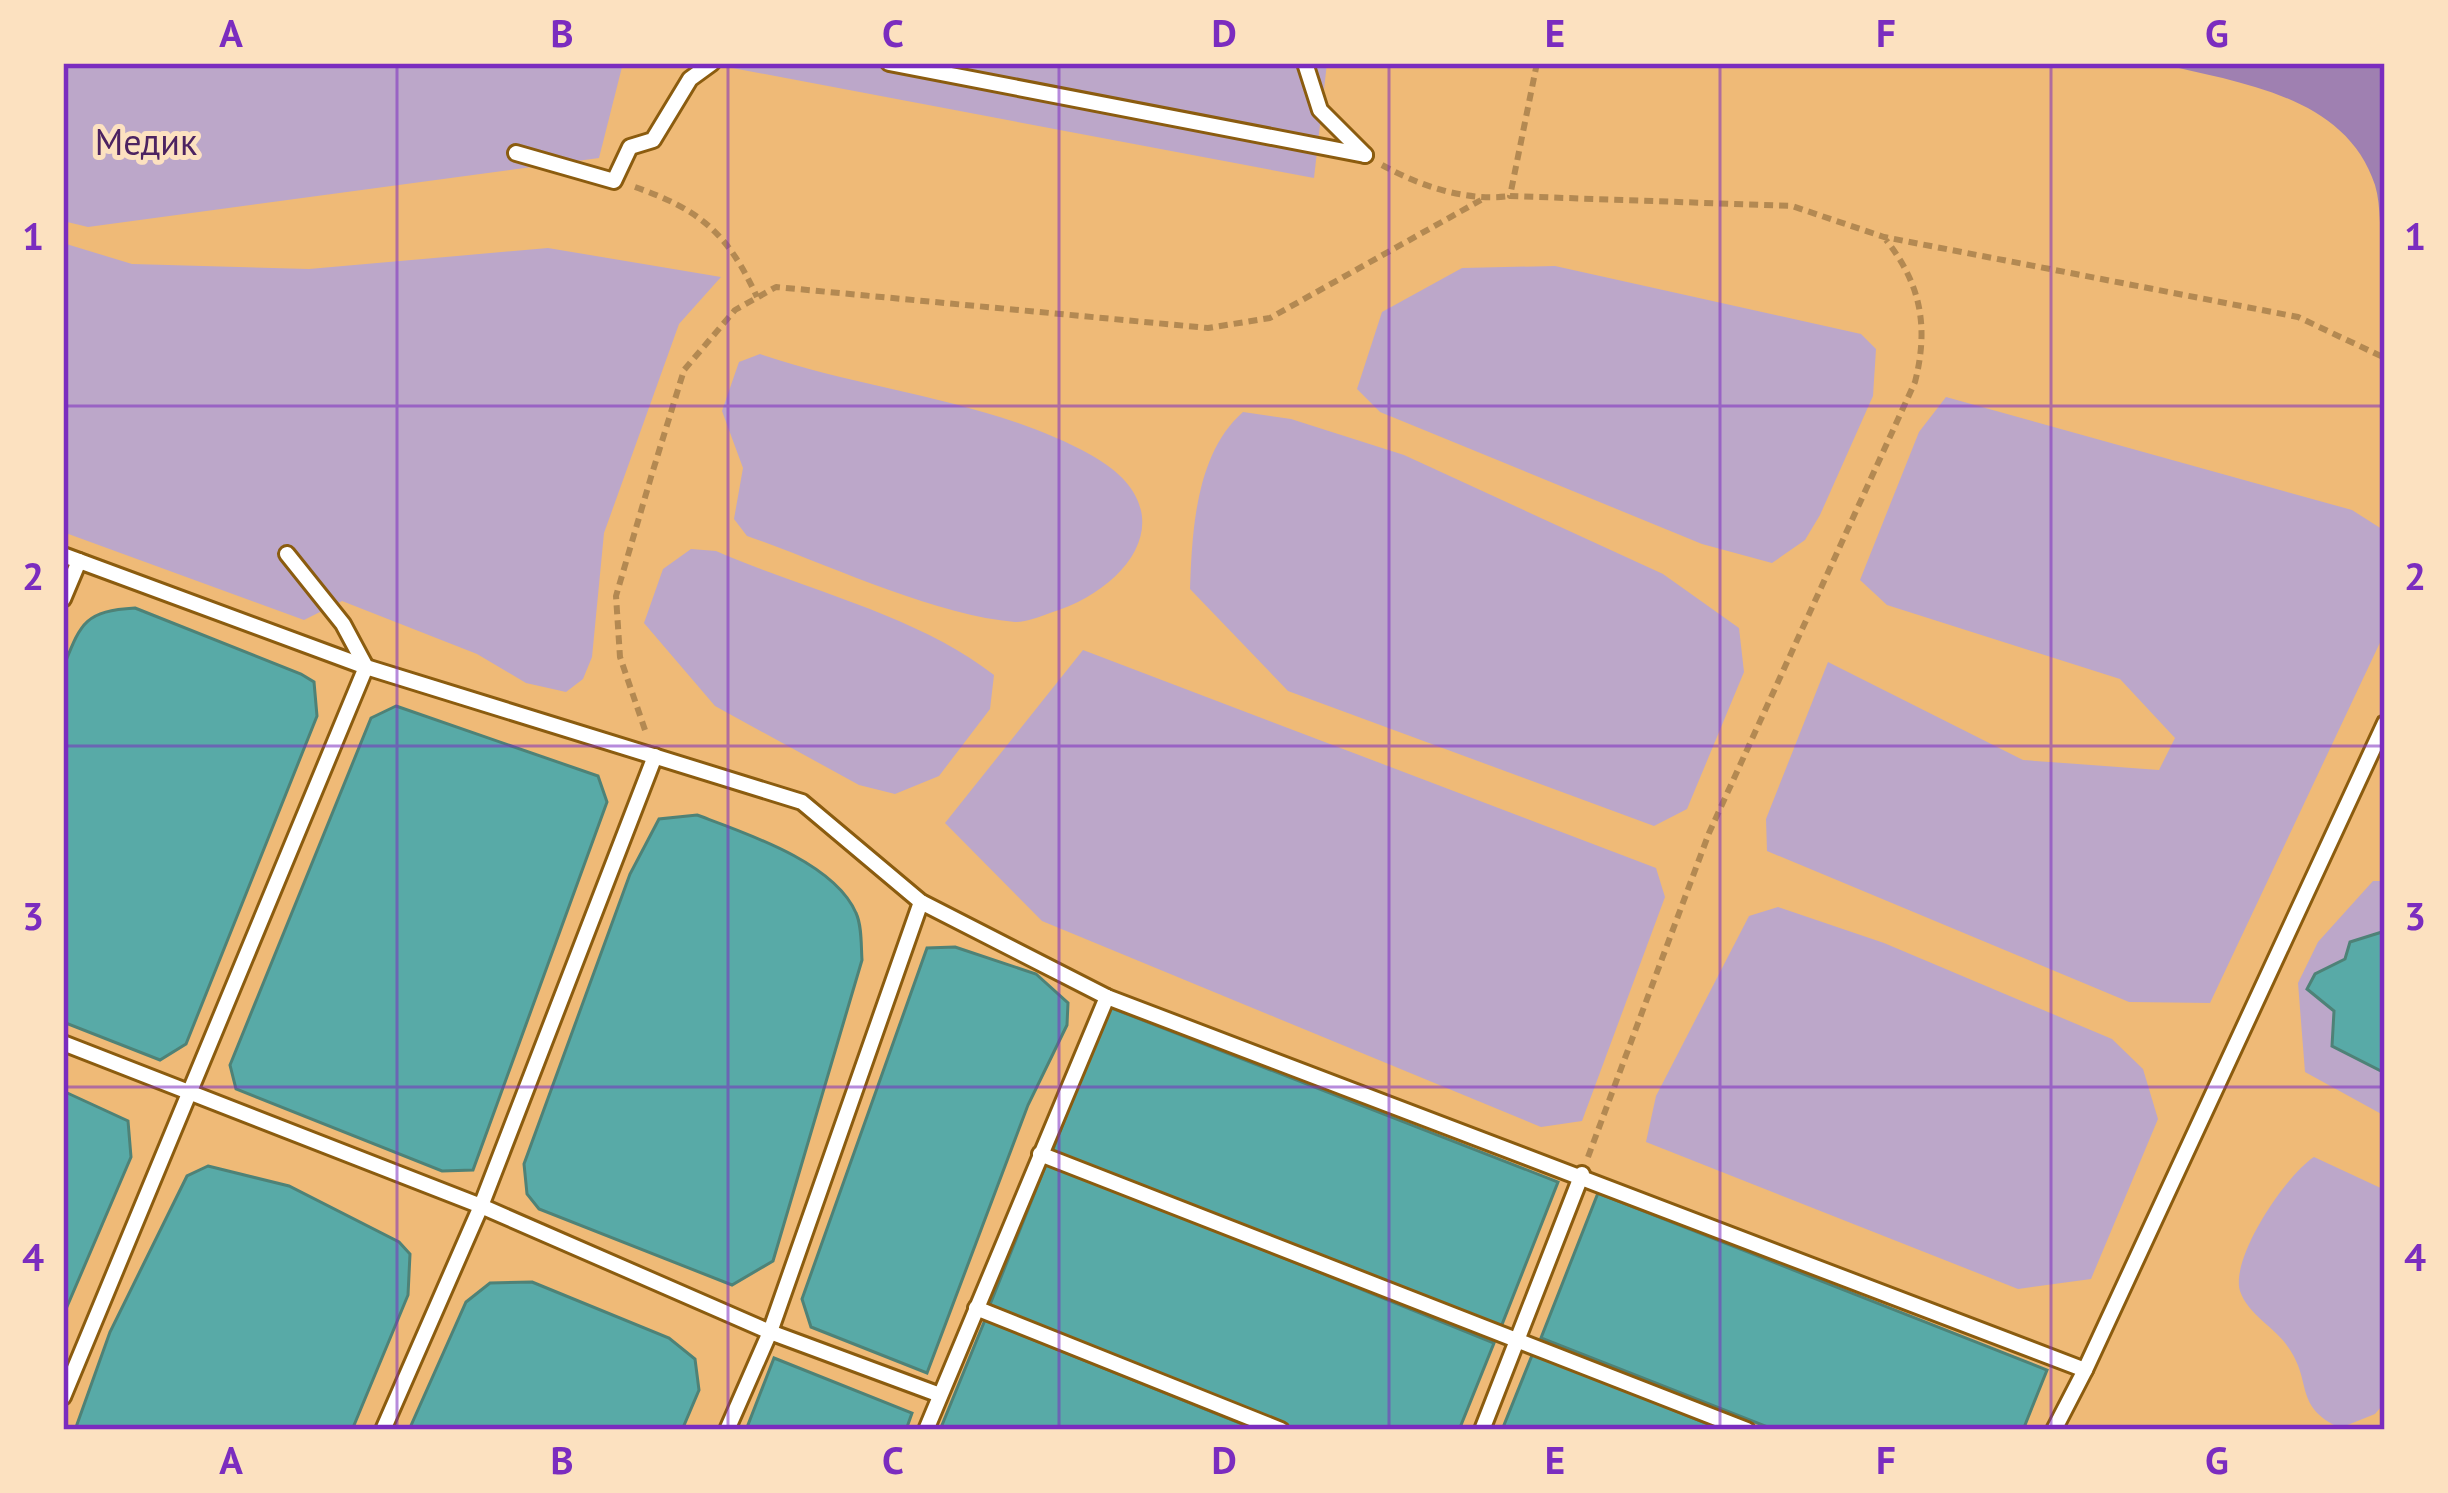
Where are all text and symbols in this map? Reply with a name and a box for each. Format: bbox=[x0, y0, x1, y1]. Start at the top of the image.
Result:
text: A bbox=[219, 7, 243, 58]
text: B bbox=[550, 7, 574, 58]
text: C bbox=[882, 7, 904, 58]
text: D bbox=[1211, 7, 1237, 58]
text: E bbox=[1545, 7, 1565, 58]
text: F bbox=[1876, 7, 1896, 58]
text: G bbox=[2205, 7, 2229, 58]
park label: Медик bbox=[95, 118, 197, 165]
text: 1 bbox=[22, 210, 44, 261]
text: 1 bbox=[2404, 210, 2426, 261]
text: 2 bbox=[22, 550, 44, 601]
text: 2 bbox=[2404, 550, 2426, 601]
text: 3 bbox=[22, 890, 44, 941]
text: 3 bbox=[2404, 890, 2426, 941]
text: 4 bbox=[22, 1231, 44, 1282]
text: 4 bbox=[2404, 1231, 2426, 1282]
text: A bbox=[219, 1434, 243, 1485]
text: B bbox=[550, 1434, 574, 1485]
text: C bbox=[882, 1434, 904, 1485]
text: D bbox=[1211, 1434, 1237, 1485]
text: E bbox=[1545, 1434, 1565, 1485]
text: F bbox=[1876, 1434, 1896, 1485]
text: G bbox=[2205, 1434, 2229, 1485]

